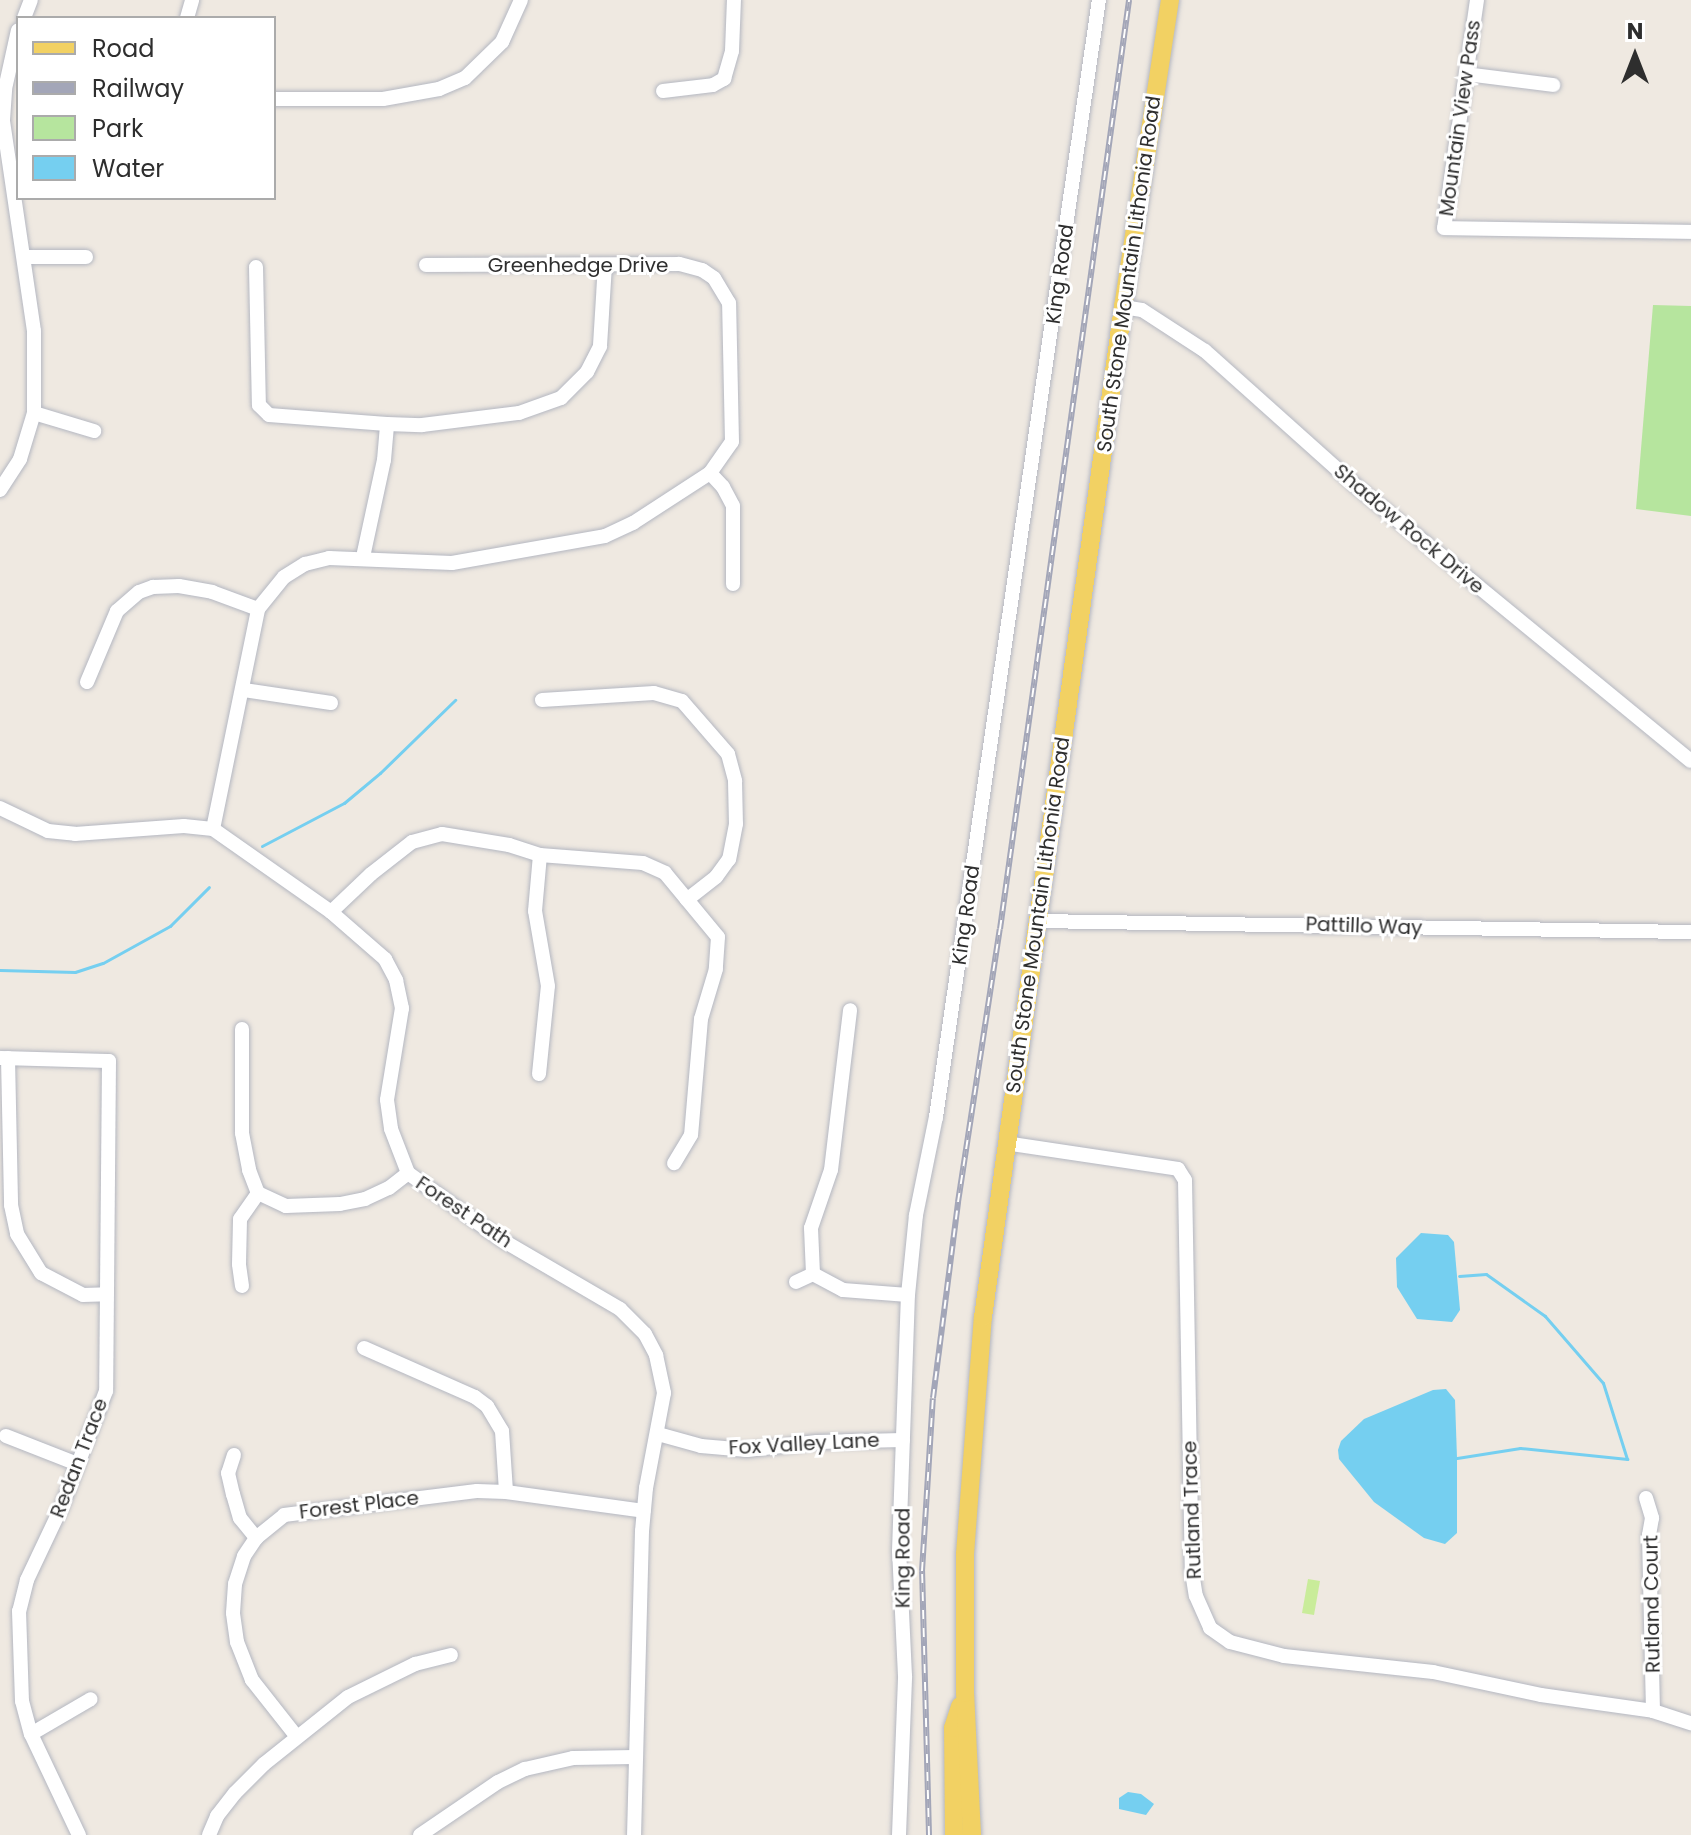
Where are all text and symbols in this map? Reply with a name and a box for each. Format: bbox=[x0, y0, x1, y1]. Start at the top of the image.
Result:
legend bbox=[16, 16, 276, 200]
north arrow bbox=[1595, 16, 1675, 96]
text: N bbox=[1627, 16, 1643, 47]
street label: Mountain View Pass bbox=[1434, 18, 1486, 218]
text: Road bbox=[92, 32, 154, 65]
text: Railway bbox=[92, 72, 184, 105]
street label: South Stone Mountain Lithonia Road bbox=[1092, 94, 1166, 454]
text: Park bbox=[92, 112, 143, 145]
text: Water bbox=[92, 152, 164, 185]
street label: King Road bbox=[1041, 223, 1079, 325]
street label: Greenhedge Drive bbox=[488, 253, 668, 277]
street label: Shadow Rock Drive bbox=[1329, 459, 1489, 599]
street label: South Stone Mountain Lithonia Road bbox=[1001, 735, 1075, 1095]
street label: King Road bbox=[947, 864, 985, 966]
street label: Pattillo Way bbox=[1305, 912, 1423, 940]
street label: Forest Path bbox=[411, 1171, 517, 1253]
street label: Redan Trace bbox=[45, 1395, 113, 1521]
street label: Fox Valley Lane bbox=[728, 1428, 880, 1460]
street label: Rutland Trace bbox=[1178, 1440, 1206, 1580]
street label: Forest Place bbox=[298, 1486, 420, 1524]
street label: King Road bbox=[891, 1508, 915, 1608]
street label: Rutland Court bbox=[1639, 1535, 1665, 1673]

